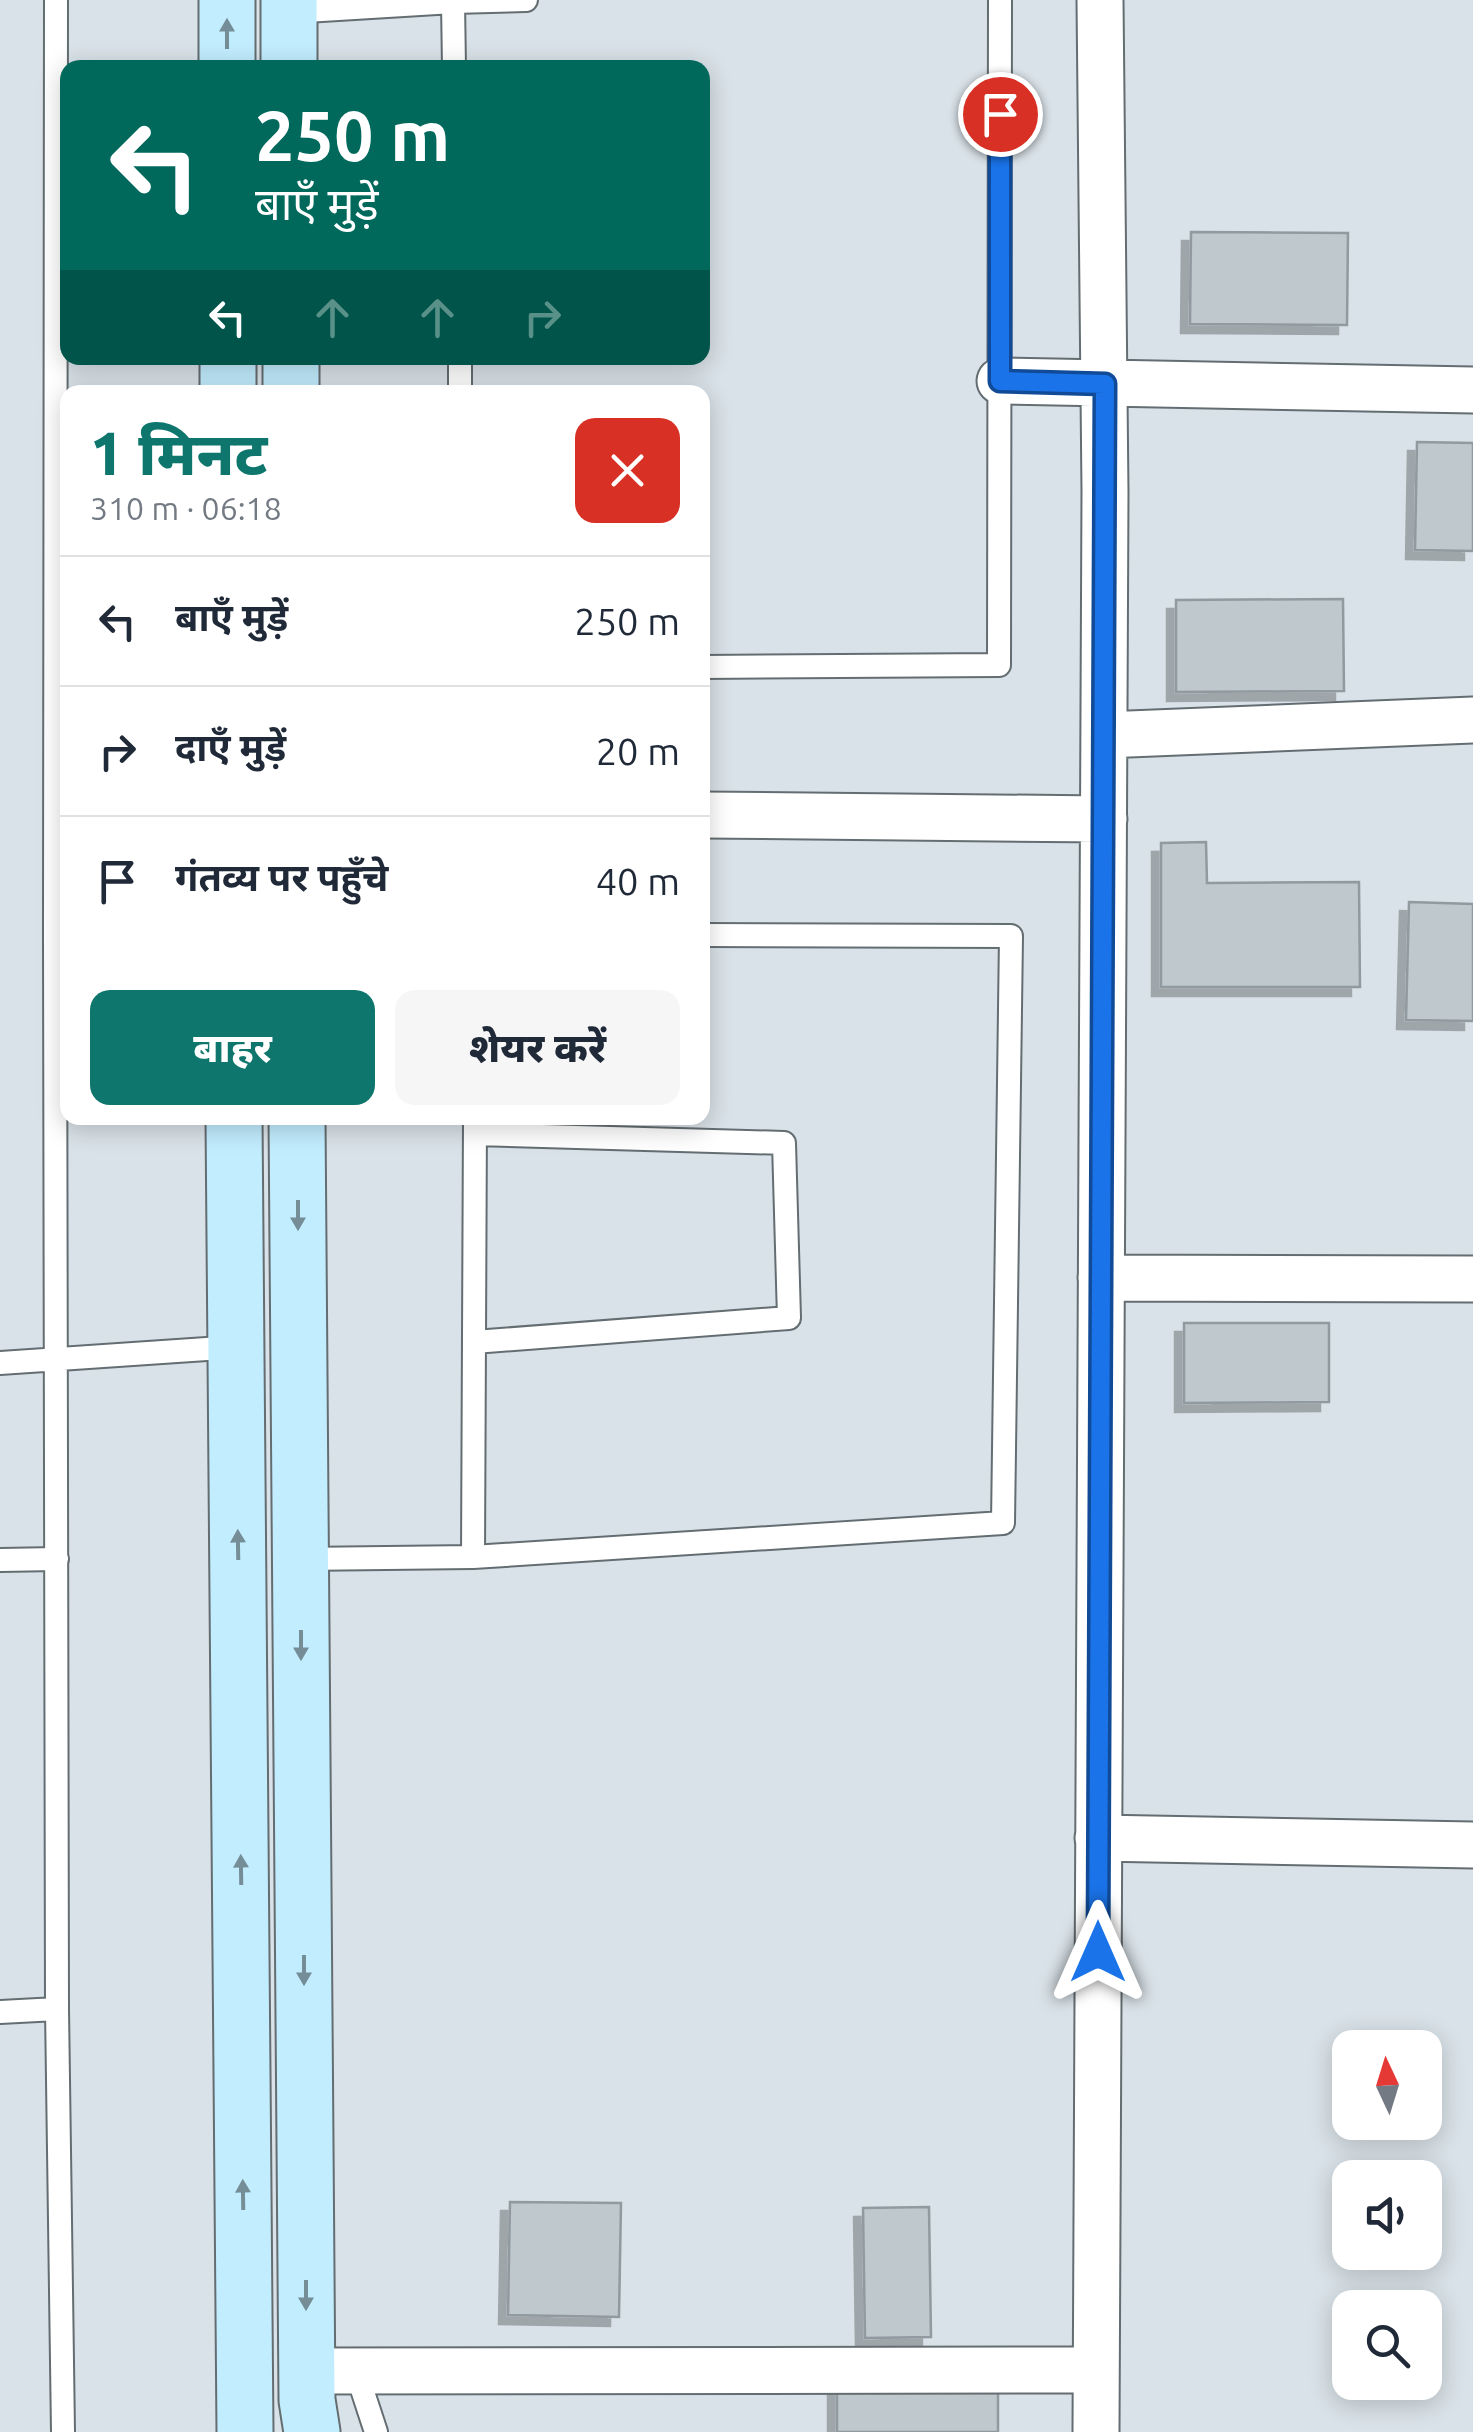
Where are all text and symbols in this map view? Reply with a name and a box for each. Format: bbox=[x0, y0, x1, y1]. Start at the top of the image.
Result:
one-way arrow bbox=[219, 17, 235, 49]
pin bbox=[958, 72, 1043, 157]
icon: arrive bbox=[973, 87, 1028, 142]
text: 250 m bbox=[255, 96, 450, 174]
icon: left bbox=[90, 100, 220, 230]
text: बाएँ मुड़ें bbox=[255, 178, 379, 229]
icon: left bbox=[200, 290, 255, 345]
icon: ahead bbox=[305, 290, 360, 345]
icon: ahead bbox=[410, 290, 465, 345]
icon: right bbox=[515, 290, 570, 345]
button: close bbox=[575, 418, 680, 523]
text: 1 मिनट bbox=[90, 419, 267, 486]
text: 310 m · 06:18 bbox=[90, 490, 282, 526]
icon: left bbox=[90, 594, 145, 649]
text: बाएँ मुड़ें bbox=[175, 596, 288, 638]
text: 250 m bbox=[574, 600, 680, 642]
icon: right bbox=[90, 724, 145, 779]
text: दाएँ मुड़ें bbox=[175, 726, 286, 768]
text: 20 m bbox=[596, 730, 680, 772]
icon: arrive bbox=[90, 854, 145, 909]
text: गंतव्य पर पहुँचे bbox=[175, 856, 388, 898]
text: 40 m bbox=[596, 860, 680, 902]
button: बाहर bbox=[90, 990, 375, 1105]
button: शेयर करें bbox=[395, 990, 680, 1105]
one-way arrow bbox=[290, 1199, 306, 1231]
one-way arrow bbox=[229, 1528, 245, 1560]
one-way arrow bbox=[293, 1629, 309, 1661]
one-way arrow bbox=[232, 1853, 248, 1885]
position arrow bbox=[1046, 1900, 1150, 2004]
one-way arrow bbox=[296, 1954, 312, 1986]
north arrow bbox=[1332, 2030, 1442, 2140]
map controls bbox=[1332, 2030, 1442, 2400]
button: sound bbox=[1332, 2160, 1442, 2270]
one-way arrow bbox=[235, 2178, 251, 2210]
one-way arrow bbox=[298, 2279, 314, 2311]
button: search bbox=[1332, 2290, 1442, 2400]

